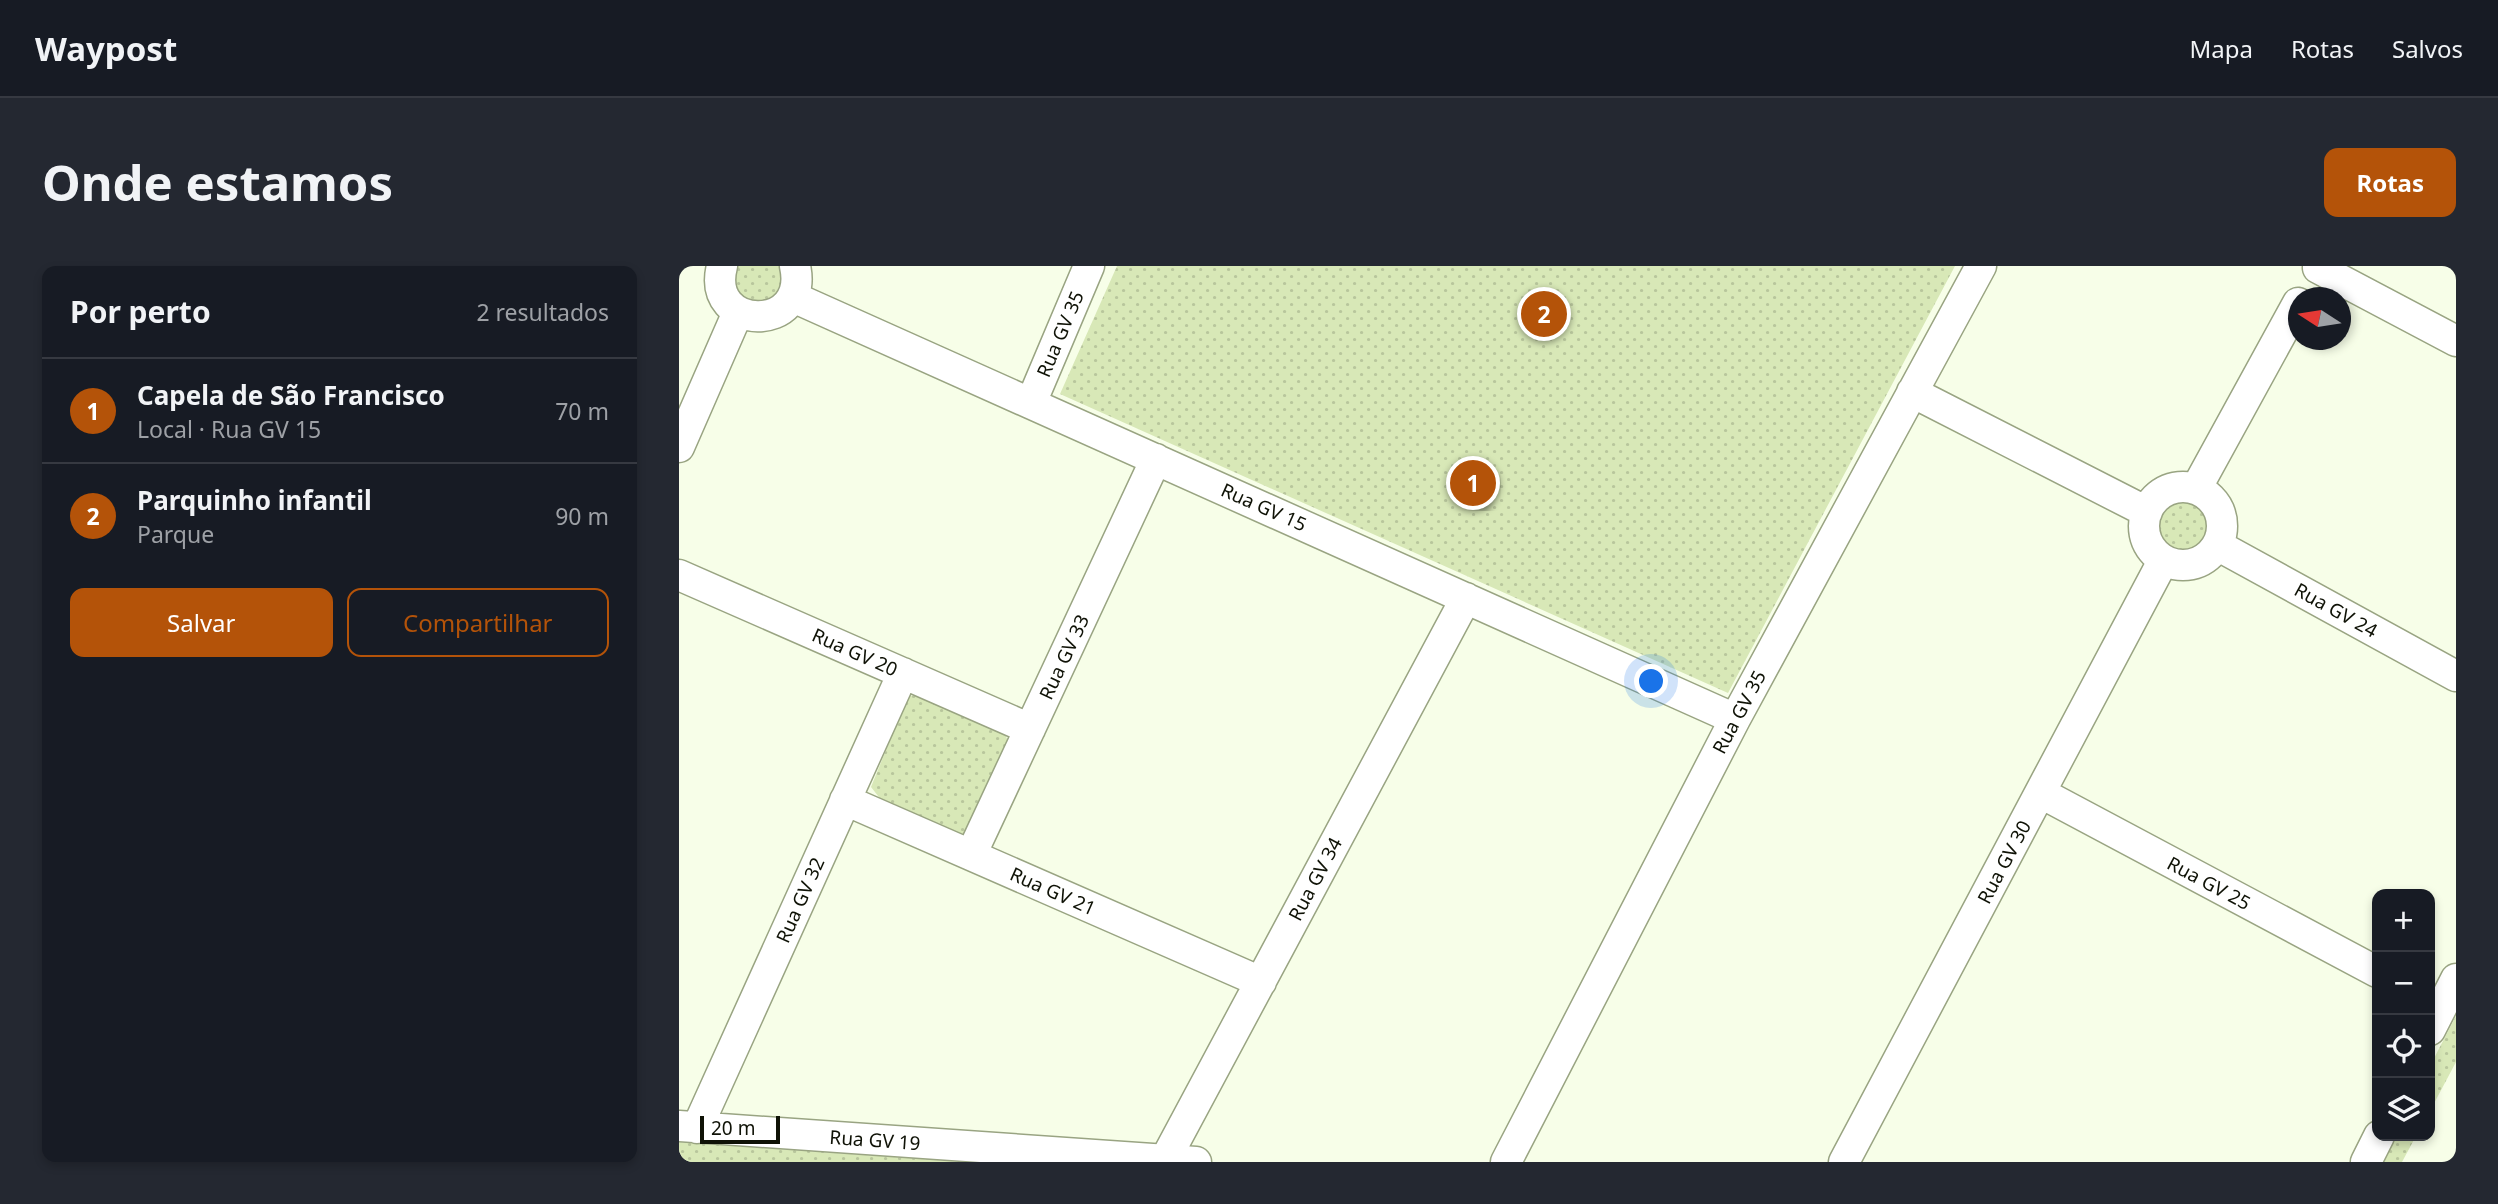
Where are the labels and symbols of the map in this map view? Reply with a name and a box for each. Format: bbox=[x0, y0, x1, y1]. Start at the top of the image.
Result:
street label: Rua GV 35 bbox=[1030, 287, 1090, 381]
north arrow bbox=[2288, 287, 2351, 350]
pin: 2 bbox=[1521, 288, 1567, 340]
pin: 1 bbox=[1450, 457, 1496, 509]
street label: Rua GV 15 bbox=[1217, 477, 1311, 537]
street label: Rua GV 24 bbox=[2290, 577, 2382, 644]
street label: Rua GV 33 bbox=[1033, 610, 1095, 704]
street label: Rua GV 20 bbox=[808, 622, 902, 682]
your location bbox=[1634, 664, 1668, 698]
street label: Rua GV 35 bbox=[1706, 666, 1772, 758]
street label: Rua GV 30 bbox=[1971, 816, 2037, 908]
street label: Rua GV 34 bbox=[1282, 833, 1348, 925]
street label: Rua GV 25 bbox=[2163, 850, 2255, 916]
street label: Rua GV 32 bbox=[770, 853, 830, 947]
street label: Rua GV 21 bbox=[1006, 861, 1100, 921]
scale bar bbox=[700, 1113, 781, 1145]
street label: Rua GV 19 bbox=[829, 1124, 921, 1156]

